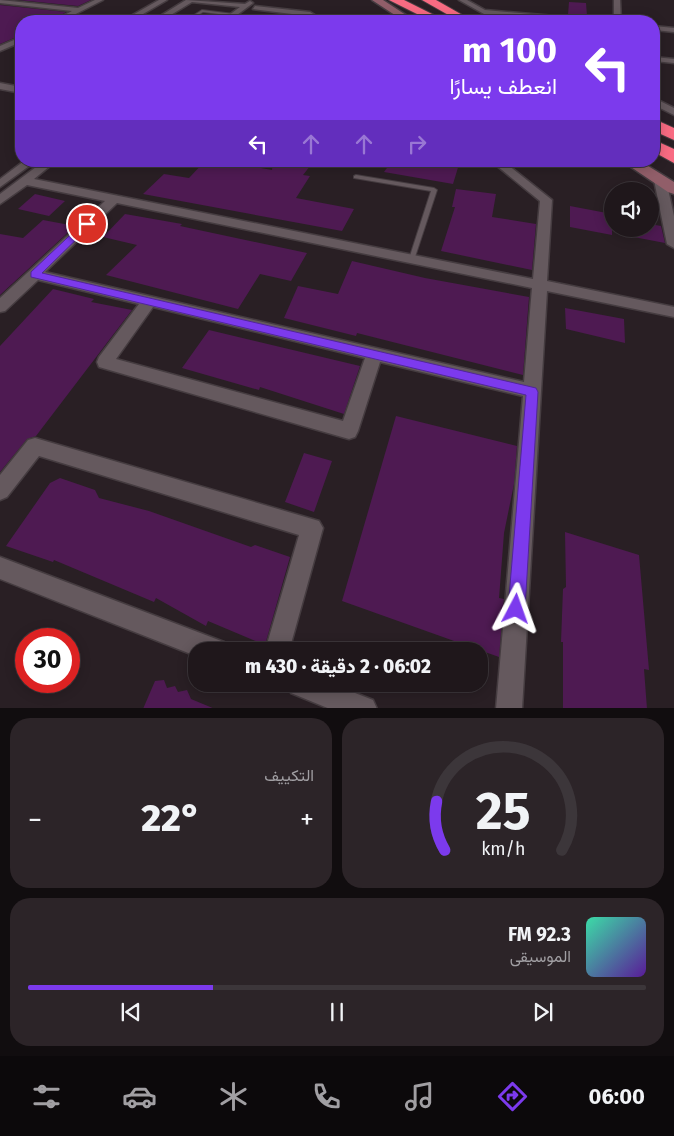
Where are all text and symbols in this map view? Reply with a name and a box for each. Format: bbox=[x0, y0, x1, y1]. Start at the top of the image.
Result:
text: 100 m bbox=[462, 29, 557, 71]
icon: left bbox=[575, 35, 640, 100]
text: انعطف يسارًا bbox=[450, 73, 557, 100]
icon: left bbox=[244, 130, 272, 158]
icon: ahead bbox=[297, 130, 325, 158]
icon: ahead bbox=[350, 130, 378, 158]
icon: right bbox=[403, 130, 431, 158]
map controls bbox=[604, 182, 659, 237]
button: sound bbox=[604, 182, 659, 237]
pin bbox=[66, 203, 108, 245]
icon: arrive bbox=[73, 210, 101, 238]
position arrow bbox=[489, 582, 541, 634]
speed limit sign: 30 bbox=[15, 628, 80, 693]
text: 06:02 · 2 دقيقة · 430 m bbox=[245, 655, 431, 678]
text: التكييف bbox=[264, 766, 314, 785]
text: 25 bbox=[476, 780, 530, 843]
text: 22° bbox=[141, 795, 201, 841]
text: − bbox=[28, 803, 42, 836]
text: + bbox=[300, 803, 314, 836]
text: km/h bbox=[481, 838, 525, 860]
text: 92.3 FM bbox=[508, 923, 571, 946]
text: الموسيقى bbox=[510, 947, 571, 966]
icon: previous bbox=[117, 998, 145, 1026]
icon: pause bbox=[323, 998, 351, 1026]
icon: next bbox=[529, 998, 557, 1026]
icon: filters bbox=[29, 1079, 64, 1114]
icon: car bbox=[122, 1079, 157, 1114]
icon: climate bbox=[216, 1079, 251, 1114]
icon: phone bbox=[309, 1079, 344, 1114]
icon: music bbox=[402, 1079, 437, 1114]
icon: directions bbox=[495, 1079, 530, 1114]
text: 06:00 bbox=[589, 1083, 645, 1110]

